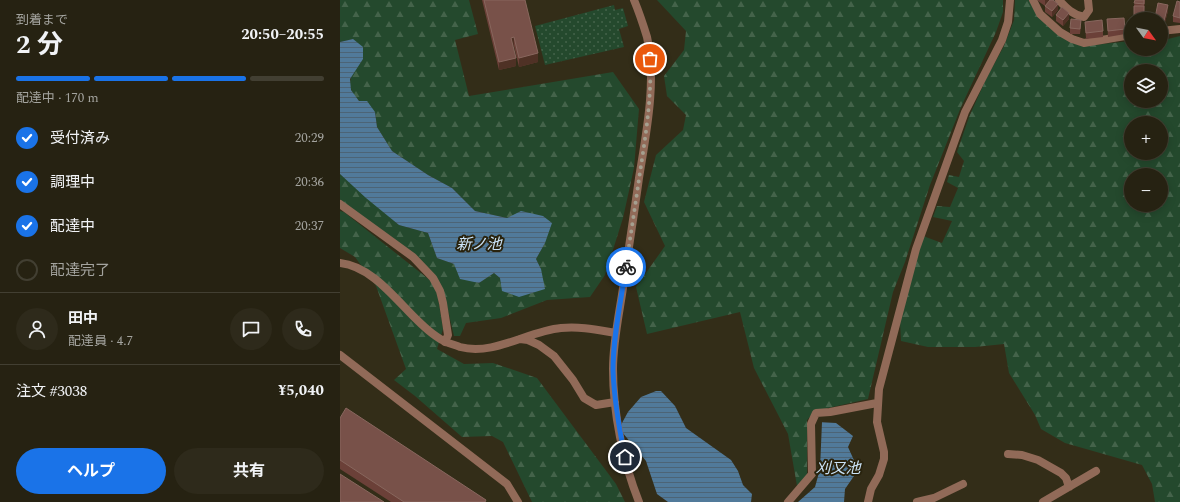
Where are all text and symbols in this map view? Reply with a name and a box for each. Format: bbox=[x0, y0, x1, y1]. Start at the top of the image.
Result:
text: 到着まで bbox=[16, 10, 68, 30]
north arrow bbox=[1124, 12, 1168, 56]
map controls bbox=[1124, 12, 1168, 212]
text: 20:50–20:55 bbox=[241, 23, 324, 46]
text: 2 分 bbox=[16, 25, 63, 65]
pin bbox=[633, 42, 667, 76]
icon: bag bbox=[639, 48, 661, 70]
button: layers bbox=[1124, 64, 1168, 108]
text: 配達中 · 170 m bbox=[16, 88, 99, 108]
button: + bbox=[1124, 116, 1168, 160]
icon: check bbox=[16, 127, 38, 149]
text: 受付済み bbox=[50, 127, 110, 150]
text: 20:29 bbox=[295, 128, 324, 148]
button: − bbox=[1124, 168, 1168, 212]
icon: check bbox=[16, 171, 38, 193]
text: 調理中 bbox=[50, 171, 95, 194]
text: 20:36 bbox=[295, 172, 324, 192]
icon: check bbox=[16, 215, 38, 237]
text: 配達中 bbox=[50, 215, 95, 238]
text: 20:37 bbox=[295, 216, 324, 236]
water label: 新ノ池 bbox=[456, 233, 503, 256]
courier bbox=[606, 247, 646, 287]
icon: bike bbox=[615, 256, 637, 278]
text: 配達完了 bbox=[50, 259, 110, 282]
text: 田中 bbox=[68, 307, 98, 330]
button: person bbox=[16, 308, 58, 350]
button: chat bbox=[230, 308, 272, 350]
button: phone bbox=[282, 308, 324, 350]
text: 配達員 · 4.7 bbox=[68, 331, 133, 351]
text: ¥5,040 bbox=[278, 379, 324, 402]
text: 注文 #3038 bbox=[16, 380, 87, 403]
pin bbox=[608, 440, 642, 474]
icon: home bbox=[614, 446, 636, 468]
button: ヘルプ bbox=[16, 448, 166, 494]
button: 共有 bbox=[174, 448, 324, 494]
water label: 刈又池 bbox=[815, 457, 862, 480]

